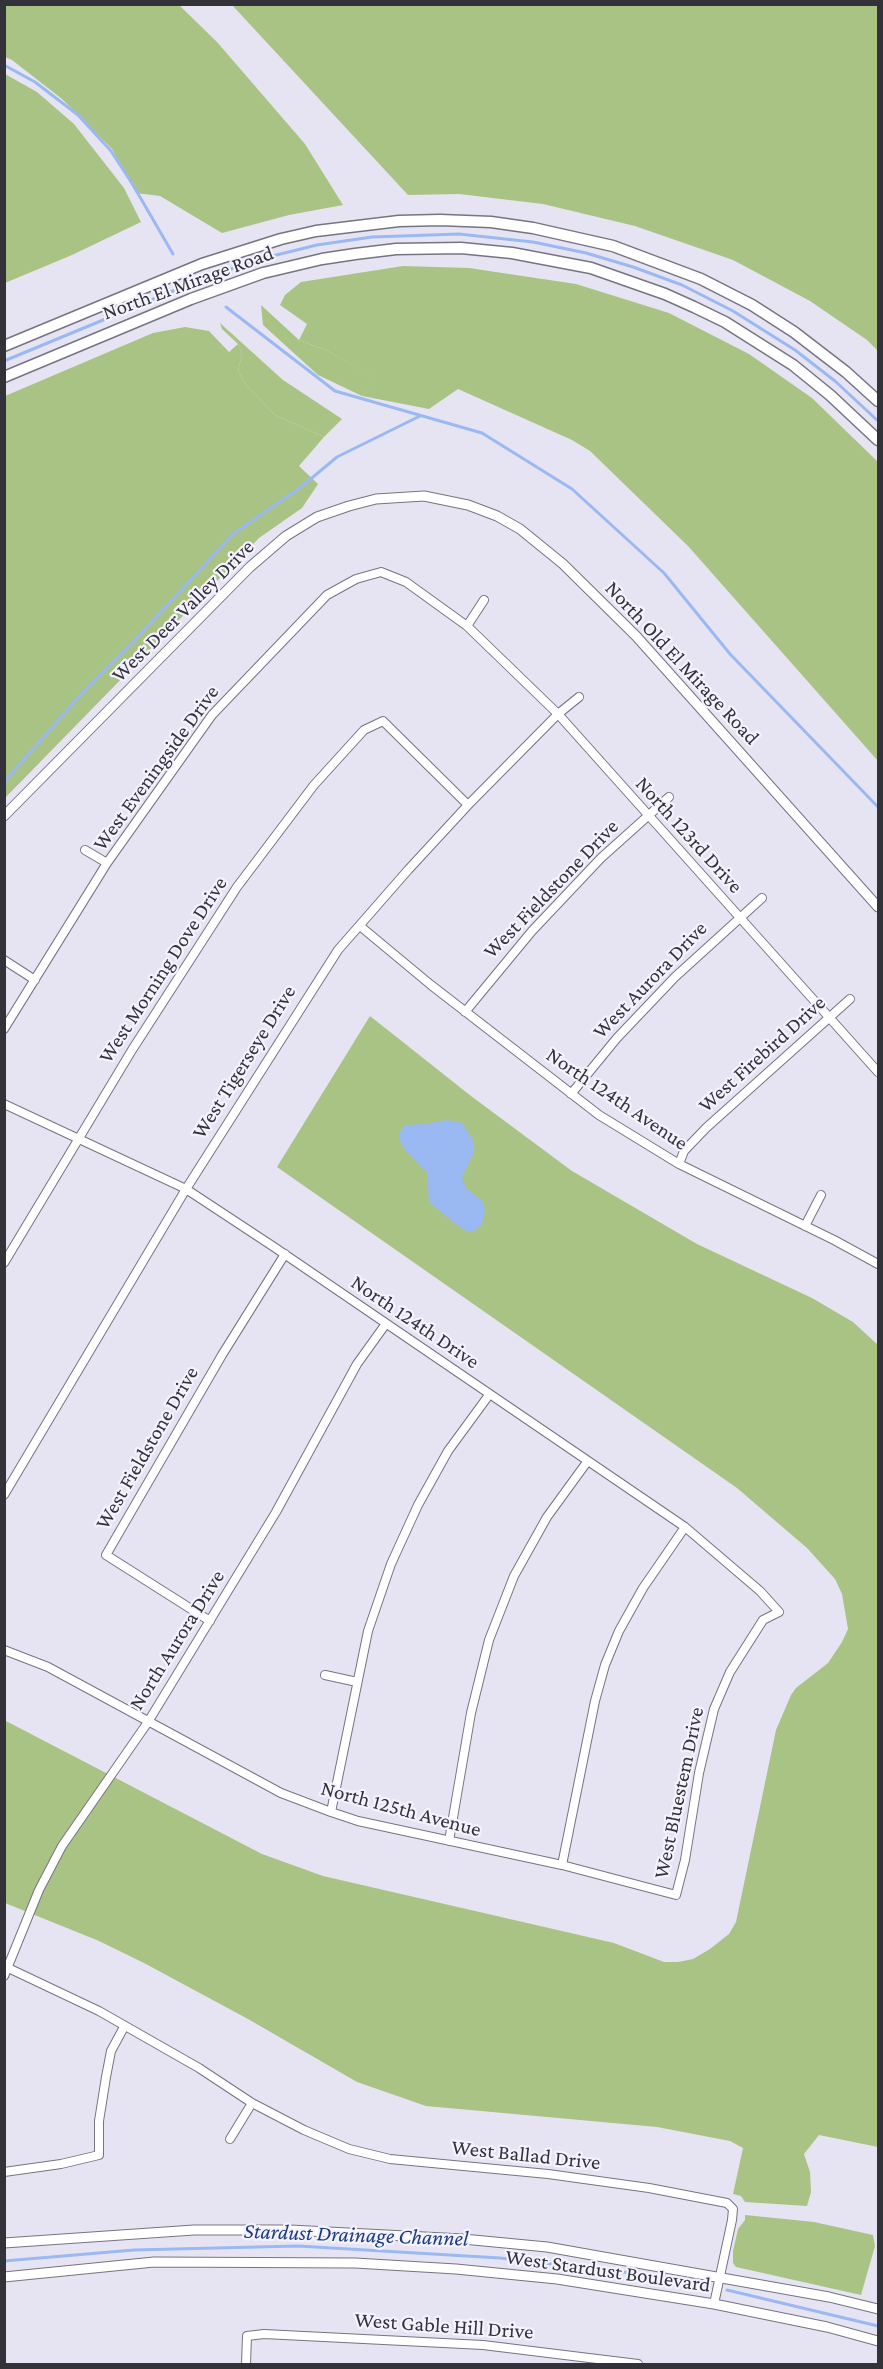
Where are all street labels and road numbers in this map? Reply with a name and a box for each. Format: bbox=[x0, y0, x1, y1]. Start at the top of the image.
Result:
street label: North El Mirage Road bbox=[99, 240, 277, 326]
street label: West Deer Valley Drive bbox=[107, 535, 259, 687]
street label: North Old El Mirage Road bbox=[600, 576, 764, 750]
street label: West Eveningside Drive bbox=[88, 680, 224, 856]
street label: North 123rd Drive bbox=[630, 771, 748, 899]
street label: West Fieldstone Drive bbox=[478, 814, 624, 964]
street label: West Morning Dove Drive bbox=[93, 872, 233, 1068]
street label: West Aurora Drive bbox=[588, 916, 712, 1044]
street label: West Tigerseye Drive bbox=[187, 981, 301, 1143]
street label: West Firebird Drive bbox=[693, 990, 831, 1118]
street label: North 124th Avenue bbox=[541, 1042, 693, 1156]
street label: North 124th Drive bbox=[346, 1270, 484, 1374]
street label: West Fieldstone Drive bbox=[90, 1362, 204, 1534]
street label: North Aurora Drive bbox=[124, 1565, 230, 1715]
street label: West Bluestem Drive bbox=[648, 1705, 710, 1881]
street label: North 125th Avenue bbox=[318, 1776, 484, 1842]
street label: West Ballad Drive bbox=[450, 2135, 602, 2175]
street label: West Stardust Boulevard bbox=[504, 2244, 712, 2298]
street label: West Gable Hill Drive bbox=[354, 2307, 534, 2345]

